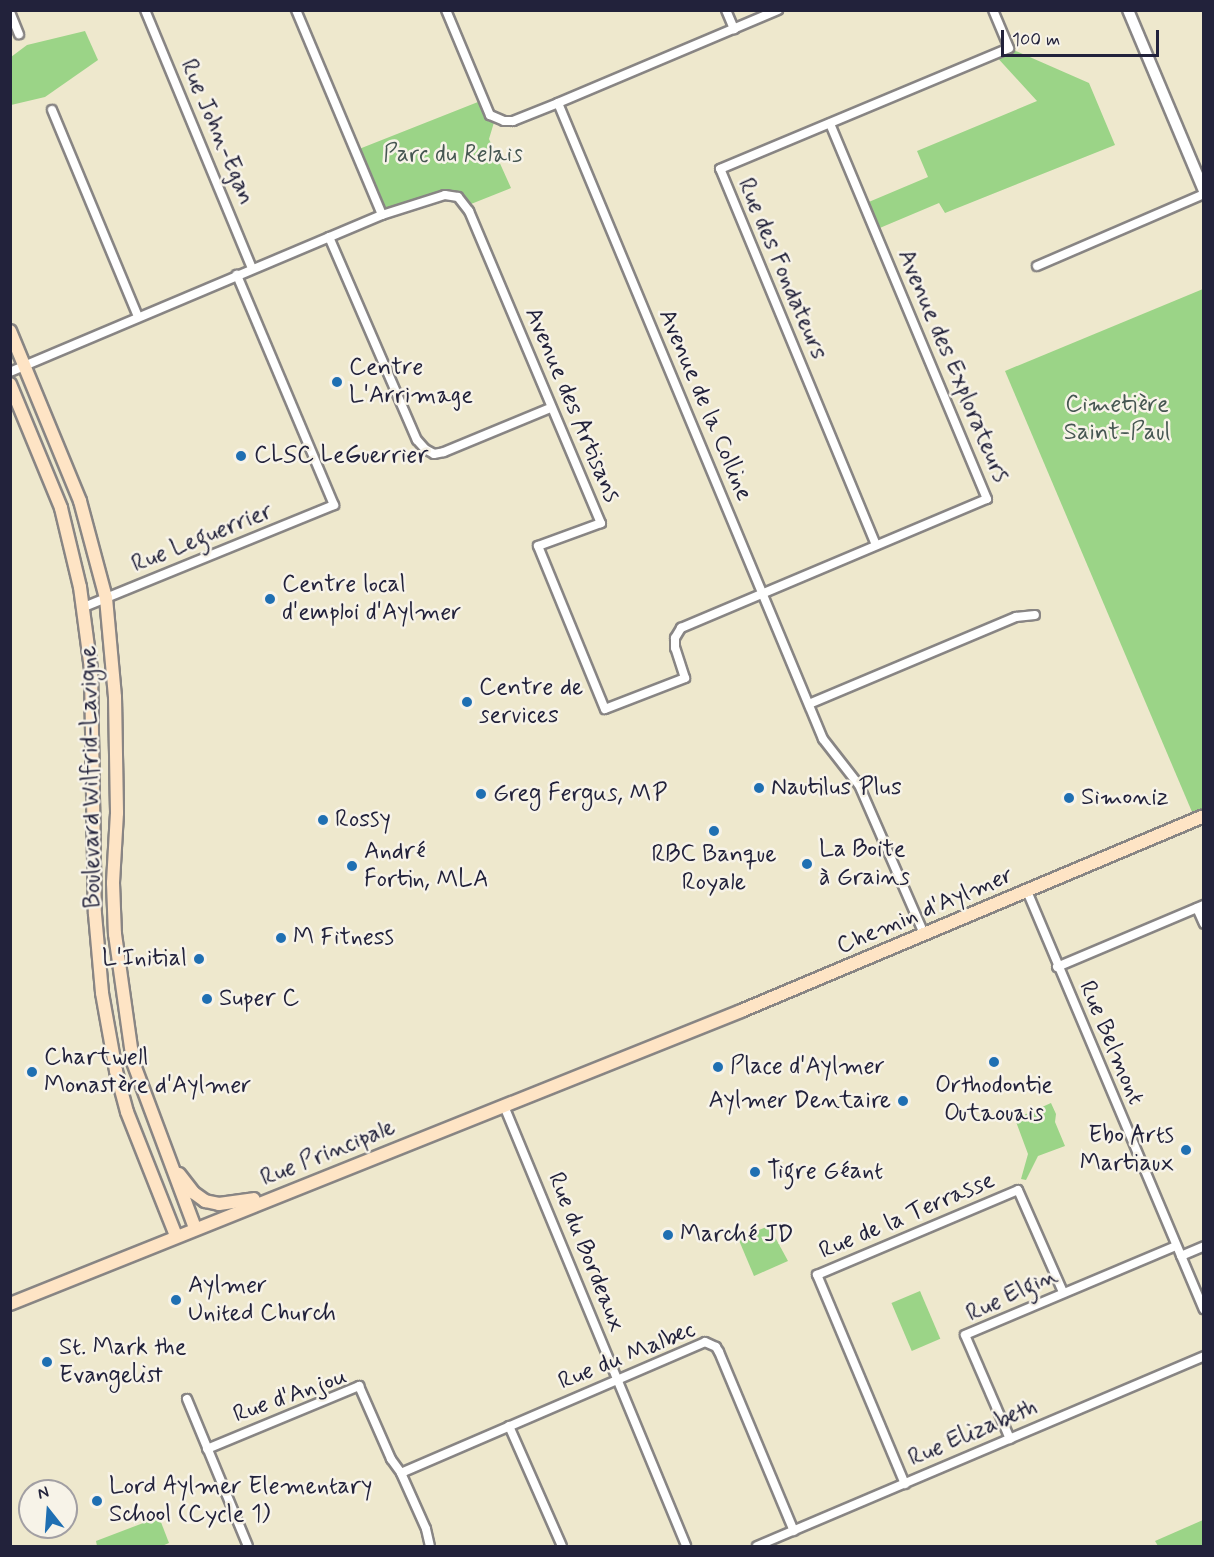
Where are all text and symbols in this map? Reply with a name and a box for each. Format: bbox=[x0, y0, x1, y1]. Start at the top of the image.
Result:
scale bar bbox=[1004, 18, 1162, 56]
text: 100 m bbox=[1012, 28, 1060, 52]
street label: Rue John-Egan bbox=[173, 54, 261, 210]
park label: Parc du Relais bbox=[384, 141, 522, 169]
street label: Rue des Fondateurs bbox=[730, 172, 834, 366]
street label: Avenue des Explorateurs bbox=[891, 246, 1015, 486]
street label: Avenue des Artisans bbox=[518, 303, 626, 507]
street label: Avenue de la Colline bbox=[651, 304, 759, 506]
place label: Centre L'Arrimage bbox=[349, 354, 473, 410]
marker: Centre L'Arrimage bbox=[330, 375, 344, 389]
park label: Cimetière Saint-Paul bbox=[1064, 391, 1170, 447]
place label: CLSC LeGuerrier bbox=[254, 442, 429, 470]
marker: CLSC LeGuerrier bbox=[232, 447, 250, 465]
street label: Rue Leguerrier bbox=[129, 497, 275, 579]
place label: Centre local d'emploi d'Aylmer bbox=[282, 571, 461, 627]
marker: Centre local d'emploi d'Aylmer bbox=[263, 592, 277, 606]
street label: Boulevard Wilfrid-Lavigne bbox=[74, 646, 108, 908]
place label: Centre de services bbox=[479, 674, 583, 730]
marker: Centre de services bbox=[460, 695, 474, 709]
place label: Nautilus Plus bbox=[771, 774, 899, 802]
place label: Greg Fergus, MP bbox=[493, 780, 661, 808]
marker: Nautilus Plus bbox=[752, 781, 766, 795]
place label: Simoniz bbox=[1081, 784, 1169, 812]
marker: Greg Fergus, MP bbox=[474, 787, 488, 801]
marker: Simoniz bbox=[1062, 791, 1076, 805]
place label: Rossy bbox=[335, 806, 391, 834]
marker: Rossy bbox=[316, 813, 330, 827]
marker: RBC Banque Royale bbox=[707, 824, 721, 838]
place label: La Boite à Grains bbox=[819, 836, 910, 892]
place label: André Fortin, MLA bbox=[364, 838, 485, 894]
place label: RBC Banque Royale bbox=[652, 841, 776, 897]
marker: La Boite à Grains bbox=[800, 857, 814, 871]
marker: André Fortin, MLA bbox=[345, 859, 359, 873]
street label: Chemin d'Aylmer bbox=[833, 861, 1017, 961]
place label: M Fitness bbox=[293, 924, 398, 952]
marker: M Fitness bbox=[274, 931, 288, 945]
place label: L'Initial bbox=[102, 945, 187, 973]
marker: L'Initial bbox=[192, 952, 206, 966]
street label: Rue Belmont bbox=[1072, 977, 1150, 1109]
place label: Super C bbox=[219, 985, 299, 1013]
marker: Super C bbox=[200, 992, 214, 1006]
place label: Chartwell Monastère d'Aylmer bbox=[44, 1044, 250, 1100]
place label: Place d'Aylmer bbox=[730, 1053, 885, 1081]
marker: Orthodontie Outaouais bbox=[987, 1055, 1001, 1069]
marker: Place d'Aylmer bbox=[711, 1060, 725, 1074]
marker: Chartwell Monastère d'Aylmer bbox=[25, 1065, 39, 1079]
place label: Orthodontie Outaouais bbox=[935, 1072, 1053, 1128]
place label: Aylmer Dentaire bbox=[715, 1087, 891, 1115]
marker: Aylmer Dentaire bbox=[896, 1094, 910, 1108]
street label: Rue Principale bbox=[255, 1112, 401, 1194]
place label: Ebo Arts Martiaux bbox=[1080, 1122, 1174, 1178]
marker: Ebo Arts Martiaux bbox=[1179, 1143, 1193, 1157]
place label: Tigre Géant bbox=[767, 1158, 883, 1186]
marker: Tigre Géant bbox=[748, 1165, 762, 1179]
street label: Rue de la Terrasse bbox=[817, 1167, 997, 1265]
street label: Rue du Bordeaux bbox=[541, 1169, 631, 1335]
place label: Marché JD bbox=[680, 1221, 794, 1249]
marker: Marché JD bbox=[661, 1228, 675, 1242]
street label: Rue Elgin bbox=[962, 1261, 1062, 1329]
place label: Aylmer United Church bbox=[188, 1272, 336, 1328]
marker: Aylmer United Church bbox=[169, 1293, 183, 1307]
street label: Rue du Malbec bbox=[555, 1316, 699, 1396]
place label: St. Mark the Evangelist bbox=[59, 1334, 186, 1390]
marker: St. Mark the Evangelist bbox=[40, 1355, 54, 1369]
street label: Rue d'Anjou bbox=[229, 1362, 351, 1430]
street label: Rue Elizabeth bbox=[904, 1393, 1042, 1473]
place label: Lord Aylmer Elementary School (Cycle 1) bbox=[109, 1473, 379, 1529]
north arrow bbox=[18, 1479, 78, 1539]
text: N bbox=[35, 1482, 51, 1505]
marker: Lord Aylmer Elementary School (Cycle 1) bbox=[90, 1494, 104, 1508]

